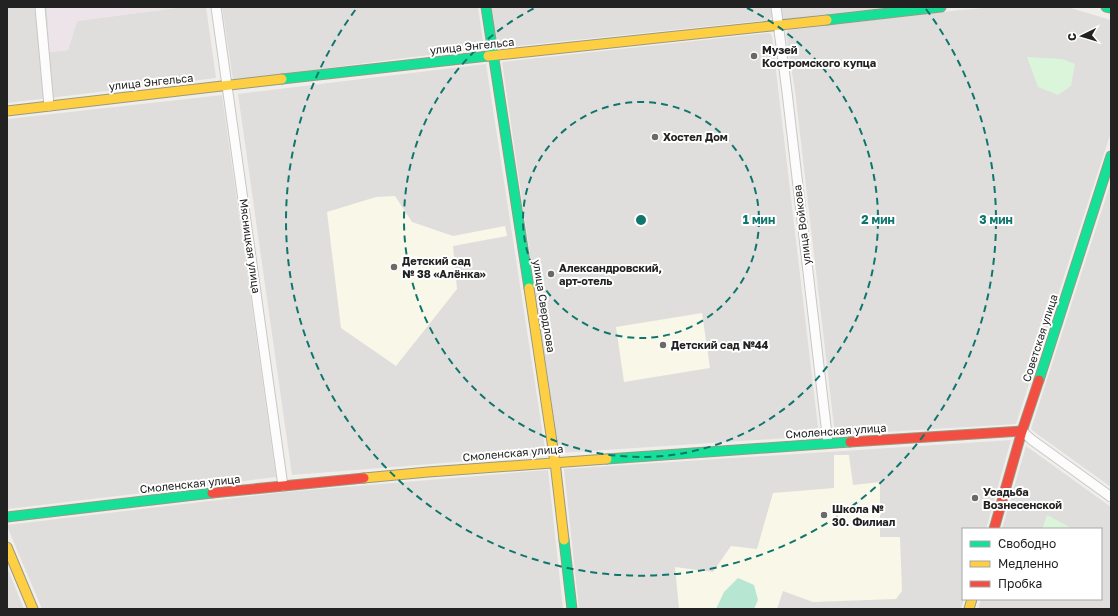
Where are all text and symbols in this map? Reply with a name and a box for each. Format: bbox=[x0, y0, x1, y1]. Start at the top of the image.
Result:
north arrow bbox=[1062, 16, 1102, 56]
text: С bbox=[1065, 32, 1078, 41]
street label: улица Энгельса bbox=[429, 35, 515, 56]
place label: Музей Костромского купца bbox=[762, 43, 876, 69]
marker: Музей Костромского купца bbox=[749, 51, 759, 61]
street label: улица Энгельса bbox=[108, 71, 194, 92]
place label: Хостел Дом bbox=[663, 130, 728, 143]
marker: Хостел Дом bbox=[650, 132, 660, 142]
street label: улица Войкова bbox=[790, 184, 813, 266]
street label: Мясницкая улица bbox=[237, 198, 264, 294]
text: 1 мин bbox=[743, 212, 775, 227]
text: 2 мин bbox=[861, 212, 895, 227]
text: 3 мин bbox=[979, 212, 1013, 227]
centre of rings bbox=[634, 213, 648, 227]
place label: Детский сад № 38 «Алёнка» bbox=[402, 254, 486, 280]
street label: улица Свердлова bbox=[531, 258, 558, 353]
place label: Александровский, арт-отель bbox=[559, 261, 662, 287]
marker: Детский сад № 38 «Алёнка» bbox=[389, 262, 399, 272]
marker: Александровский, арт-отель bbox=[546, 269, 556, 279]
street label: Советская улица bbox=[1019, 292, 1060, 383]
place label: Детский сад №44 bbox=[671, 338, 769, 351]
marker: Детский сад №44 bbox=[658, 340, 668, 350]
street label: Смоленская улица bbox=[785, 420, 887, 441]
street label: Смоленская улица bbox=[462, 442, 564, 463]
street label: Смоленская улица bbox=[139, 472, 241, 495]
place label: Усадьба Вознесенской bbox=[983, 485, 1062, 511]
marker: Усадьба Вознесенской bbox=[970, 493, 980, 503]
place label: Школа № 30. Филиал bbox=[832, 502, 895, 528]
marker: Школа № 30. Филиал bbox=[819, 510, 829, 520]
legend bbox=[962, 528, 1102, 600]
text: Свободно bbox=[998, 536, 1056, 551]
text: Медленно bbox=[998, 556, 1058, 571]
text: Пробка bbox=[998, 576, 1042, 591]

